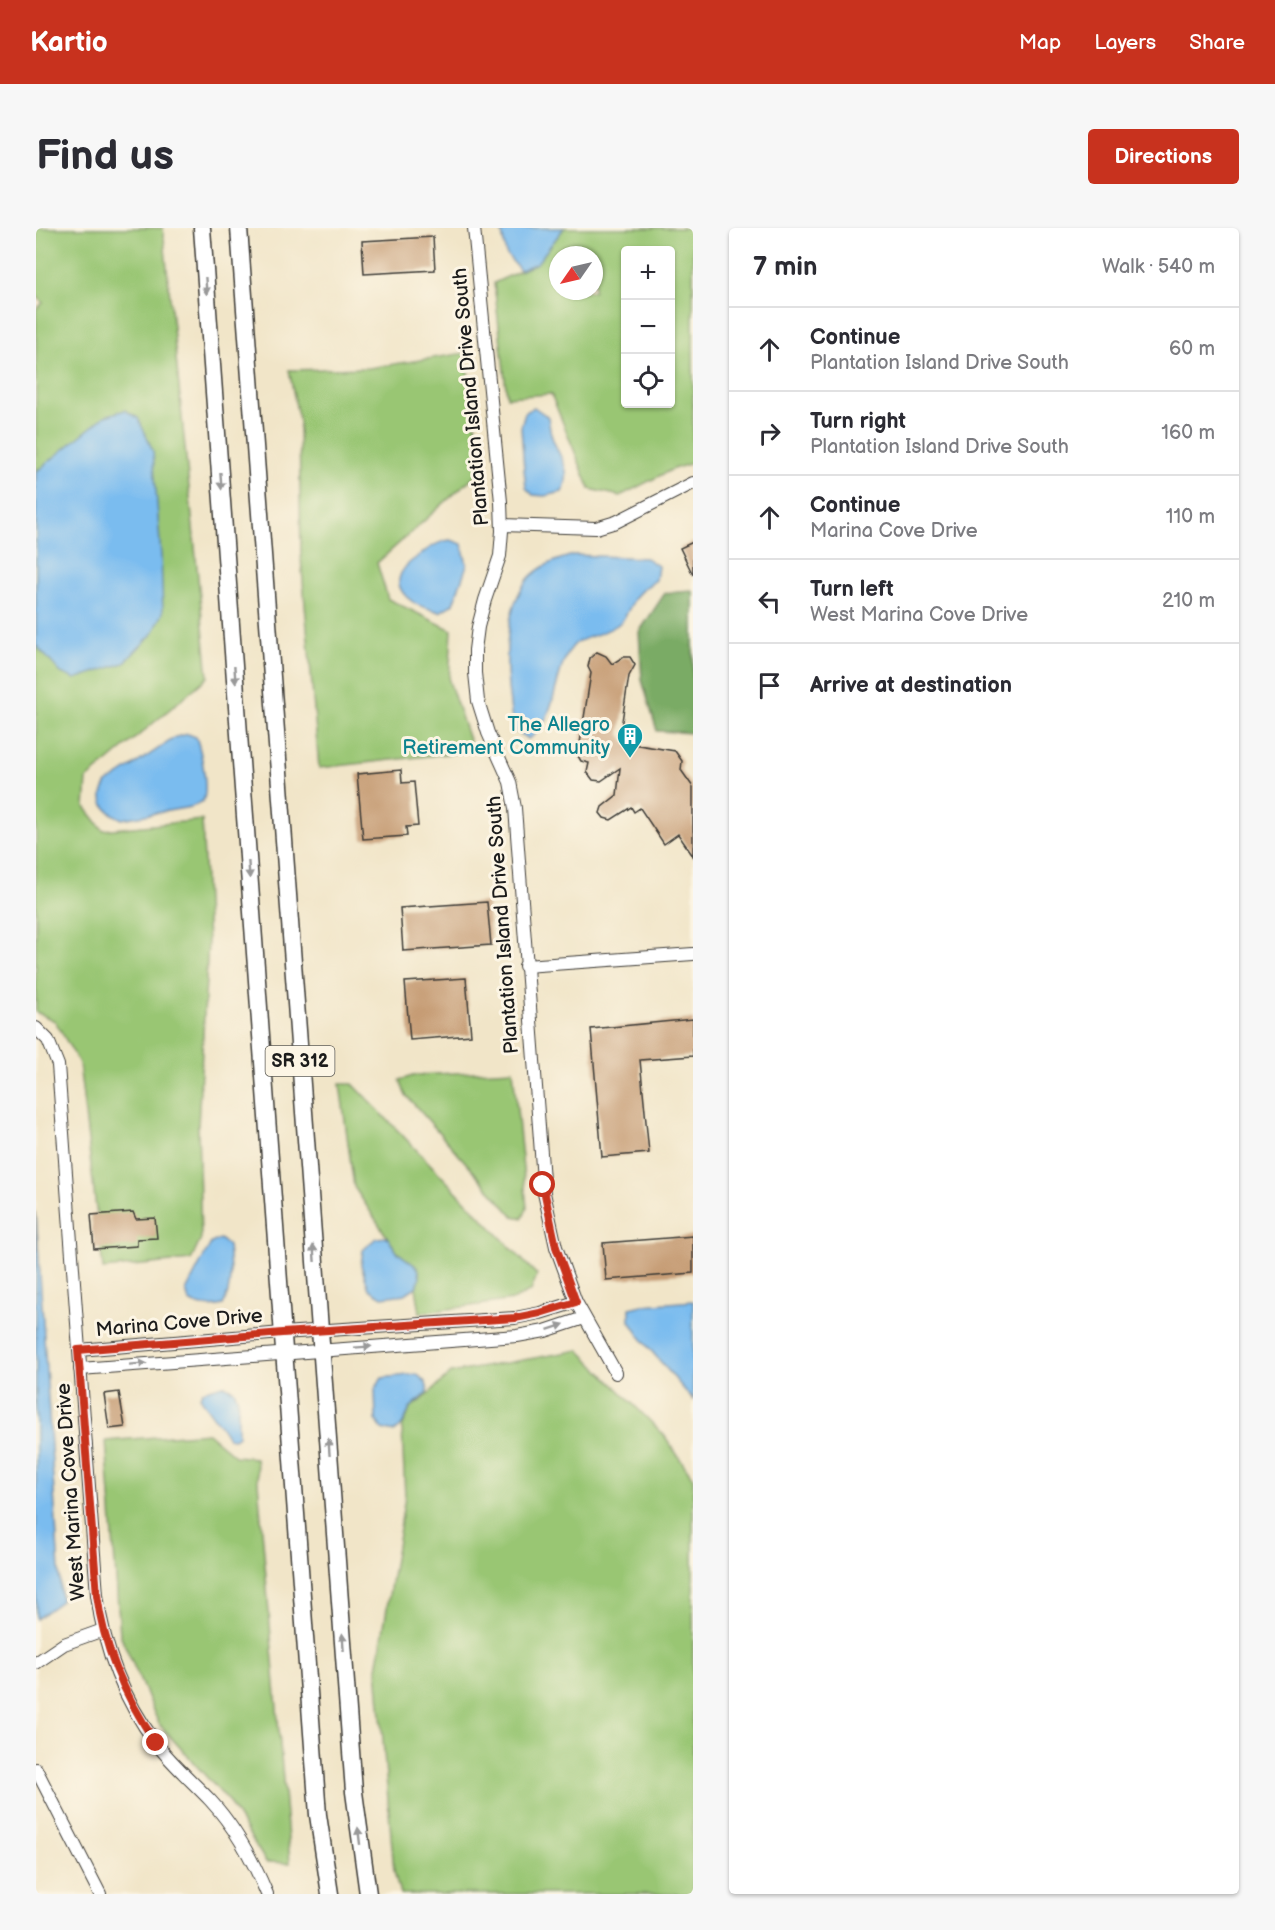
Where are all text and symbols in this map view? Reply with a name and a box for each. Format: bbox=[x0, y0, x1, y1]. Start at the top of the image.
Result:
text: Kartio bbox=[30, 26, 108, 59]
text: Map bbox=[1019, 30, 1061, 55]
text: Layers bbox=[1094, 30, 1156, 55]
text: Share bbox=[1189, 30, 1245, 55]
button: Directions bbox=[1088, 129, 1239, 184]
text: Find us bbox=[36, 131, 174, 182]
north arrow bbox=[549, 246, 603, 300]
map controls bbox=[621, 246, 675, 408]
button: + bbox=[621, 246, 675, 300]
text: 7 min bbox=[753, 252, 817, 283]
text: Walk · 540 m bbox=[1102, 255, 1215, 279]
street label: Plantation Island Drive South bbox=[448, 267, 494, 527]
one-way arrow bbox=[202, 277, 211, 296]
button: − bbox=[621, 300, 675, 354]
text: Continue bbox=[810, 324, 900, 351]
icon: ahead bbox=[753, 333, 786, 366]
text: 60 m bbox=[1169, 337, 1215, 361]
text: Plantation Island Drive South bbox=[810, 351, 1069, 375]
button: locate bbox=[621, 354, 675, 408]
text: Turn right bbox=[810, 408, 906, 435]
icon: right bbox=[753, 417, 786, 450]
text: 160 m bbox=[1161, 421, 1215, 445]
text: Plantation Island Drive South bbox=[810, 435, 1069, 459]
one-way arrow bbox=[216, 471, 225, 490]
text: Continue bbox=[810, 492, 900, 519]
icon: ahead bbox=[753, 501, 786, 534]
text: 110 m bbox=[1166, 505, 1215, 529]
text: Marina Cove Drive bbox=[810, 519, 978, 543]
text: Turn left bbox=[810, 576, 894, 603]
icon: left bbox=[753, 585, 786, 618]
text: 210 m bbox=[1162, 589, 1215, 613]
text: West Marina Cove Drive bbox=[810, 603, 1028, 627]
one-way arrow bbox=[230, 666, 239, 685]
icon: arrive bbox=[753, 669, 786, 702]
text: Arrive at destination bbox=[810, 672, 1012, 699]
place label: The Allegro Retirement Community bbox=[402, 713, 610, 760]
building icon: The Allegro Retirement Community bbox=[615, 721, 645, 759]
street label: Plantation Island Drive South bbox=[482, 795, 524, 1055]
one-way arrow bbox=[244, 860, 253, 879]
road number: SR 312 bbox=[266, 1046, 334, 1076]
route start bbox=[529, 1171, 555, 1197]
one-way arrow bbox=[310, 1243, 319, 1262]
street label: Marina Cove Drive bbox=[95, 1304, 264, 1342]
one-way arrow bbox=[548, 1322, 566, 1332]
one-way arrow bbox=[353, 1343, 372, 1352]
one-way arrow bbox=[129, 1360, 148, 1369]
street label: West Marina Cove Drive bbox=[51, 1382, 91, 1602]
one-way arrow bbox=[324, 1438, 333, 1457]
one-way arrow bbox=[338, 1632, 348, 1651]
route end bbox=[142, 1729, 168, 1755]
one-way arrow bbox=[355, 1827, 364, 1846]

